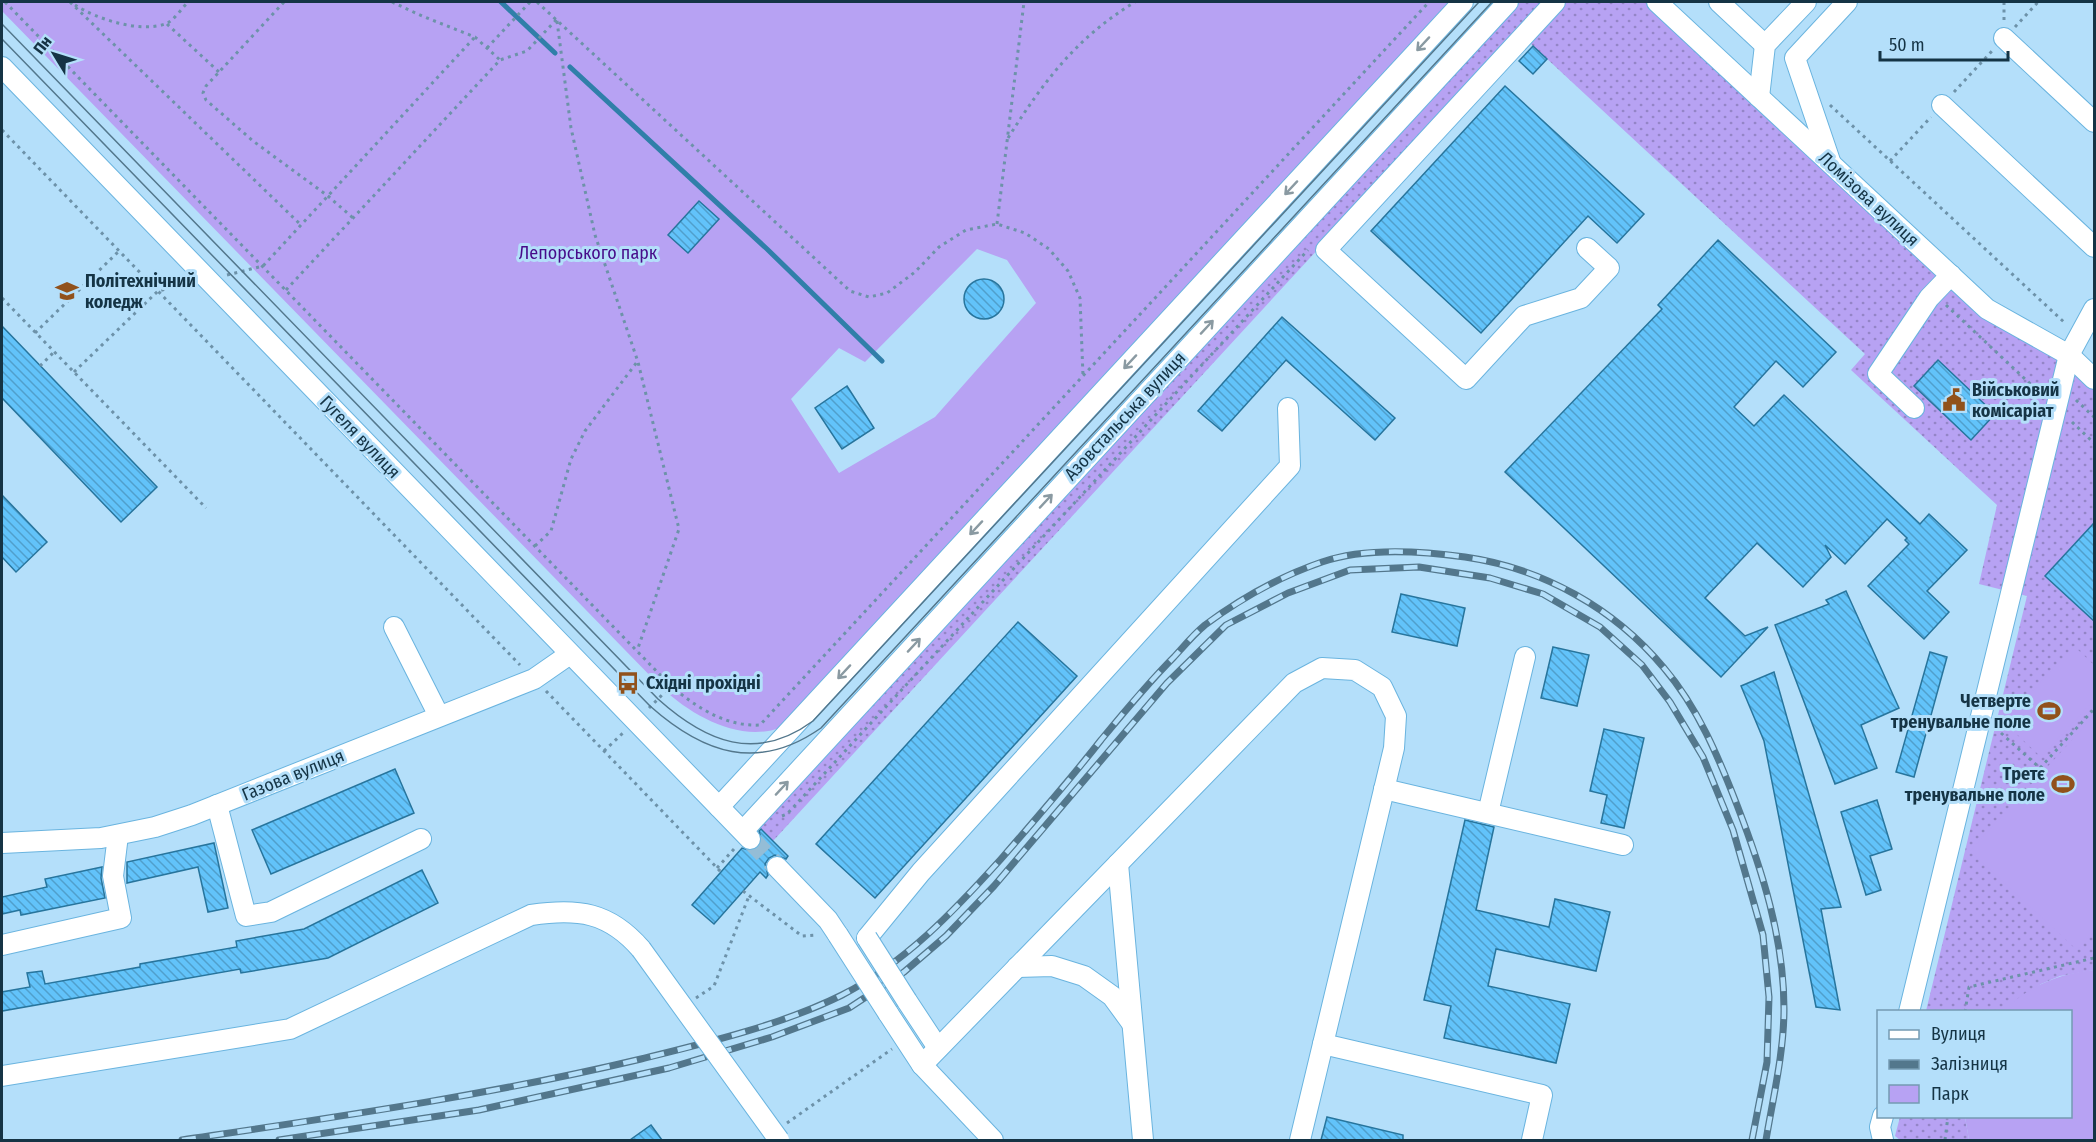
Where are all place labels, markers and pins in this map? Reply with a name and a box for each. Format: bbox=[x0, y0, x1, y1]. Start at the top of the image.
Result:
place label: Політехнічний коледж bbox=[85, 270, 196, 313]
school or university icon: Політехнічний коледж bbox=[54, 278, 80, 304]
place label: Військовий комісаріат bbox=[1972, 379, 2060, 422]
public building icon: Військовий комісаріат bbox=[1941, 387, 1967, 413]
bus stop icon: Східні прохідні bbox=[615, 670, 641, 696]
place label: Східні прохідні bbox=[646, 672, 761, 694]
place label: Четверте тренувальне поле bbox=[1891, 690, 2031, 733]
sports icon: Четверте тренувальне поле bbox=[2036, 698, 2062, 724]
place label: Третє тренувальне поле bbox=[1905, 763, 2045, 806]
sports icon: Третє тренувальне поле bbox=[2050, 771, 2076, 797]

